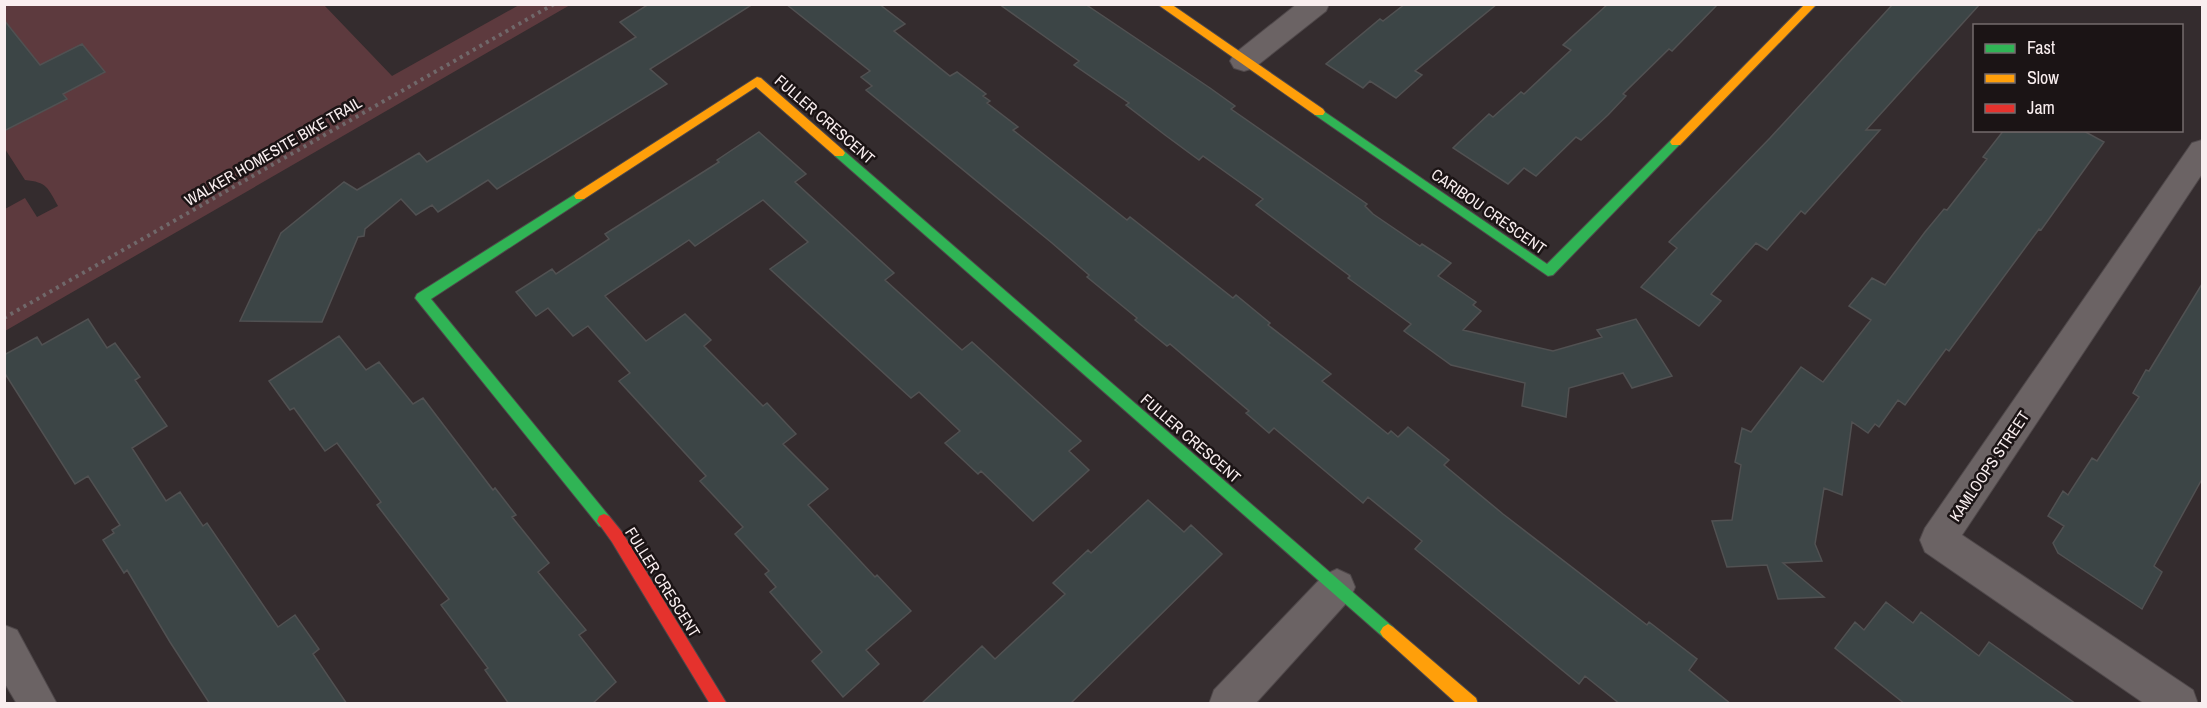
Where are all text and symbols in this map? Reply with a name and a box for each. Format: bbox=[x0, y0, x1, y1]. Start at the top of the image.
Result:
legend bbox=[1973, 24, 2183, 132]
text: Fast bbox=[2027, 35, 2055, 60]
text: Slow bbox=[2027, 65, 2059, 90]
street label: FULLER CRESCENT bbox=[770, 69, 880, 169]
street label: WALKER HOMESITE BIKE TRAIL bbox=[180, 91, 366, 211]
text: Jam bbox=[2027, 95, 2055, 120]
street label: CARIBOU CRESCENT bbox=[1427, 163, 1551, 259]
street label: FULLER CRESCENT bbox=[1136, 388, 1246, 488]
street label: KAMLOOPS STREET bbox=[1944, 406, 2034, 526]
street label: FULLER CRESCENT bbox=[620, 523, 706, 641]

